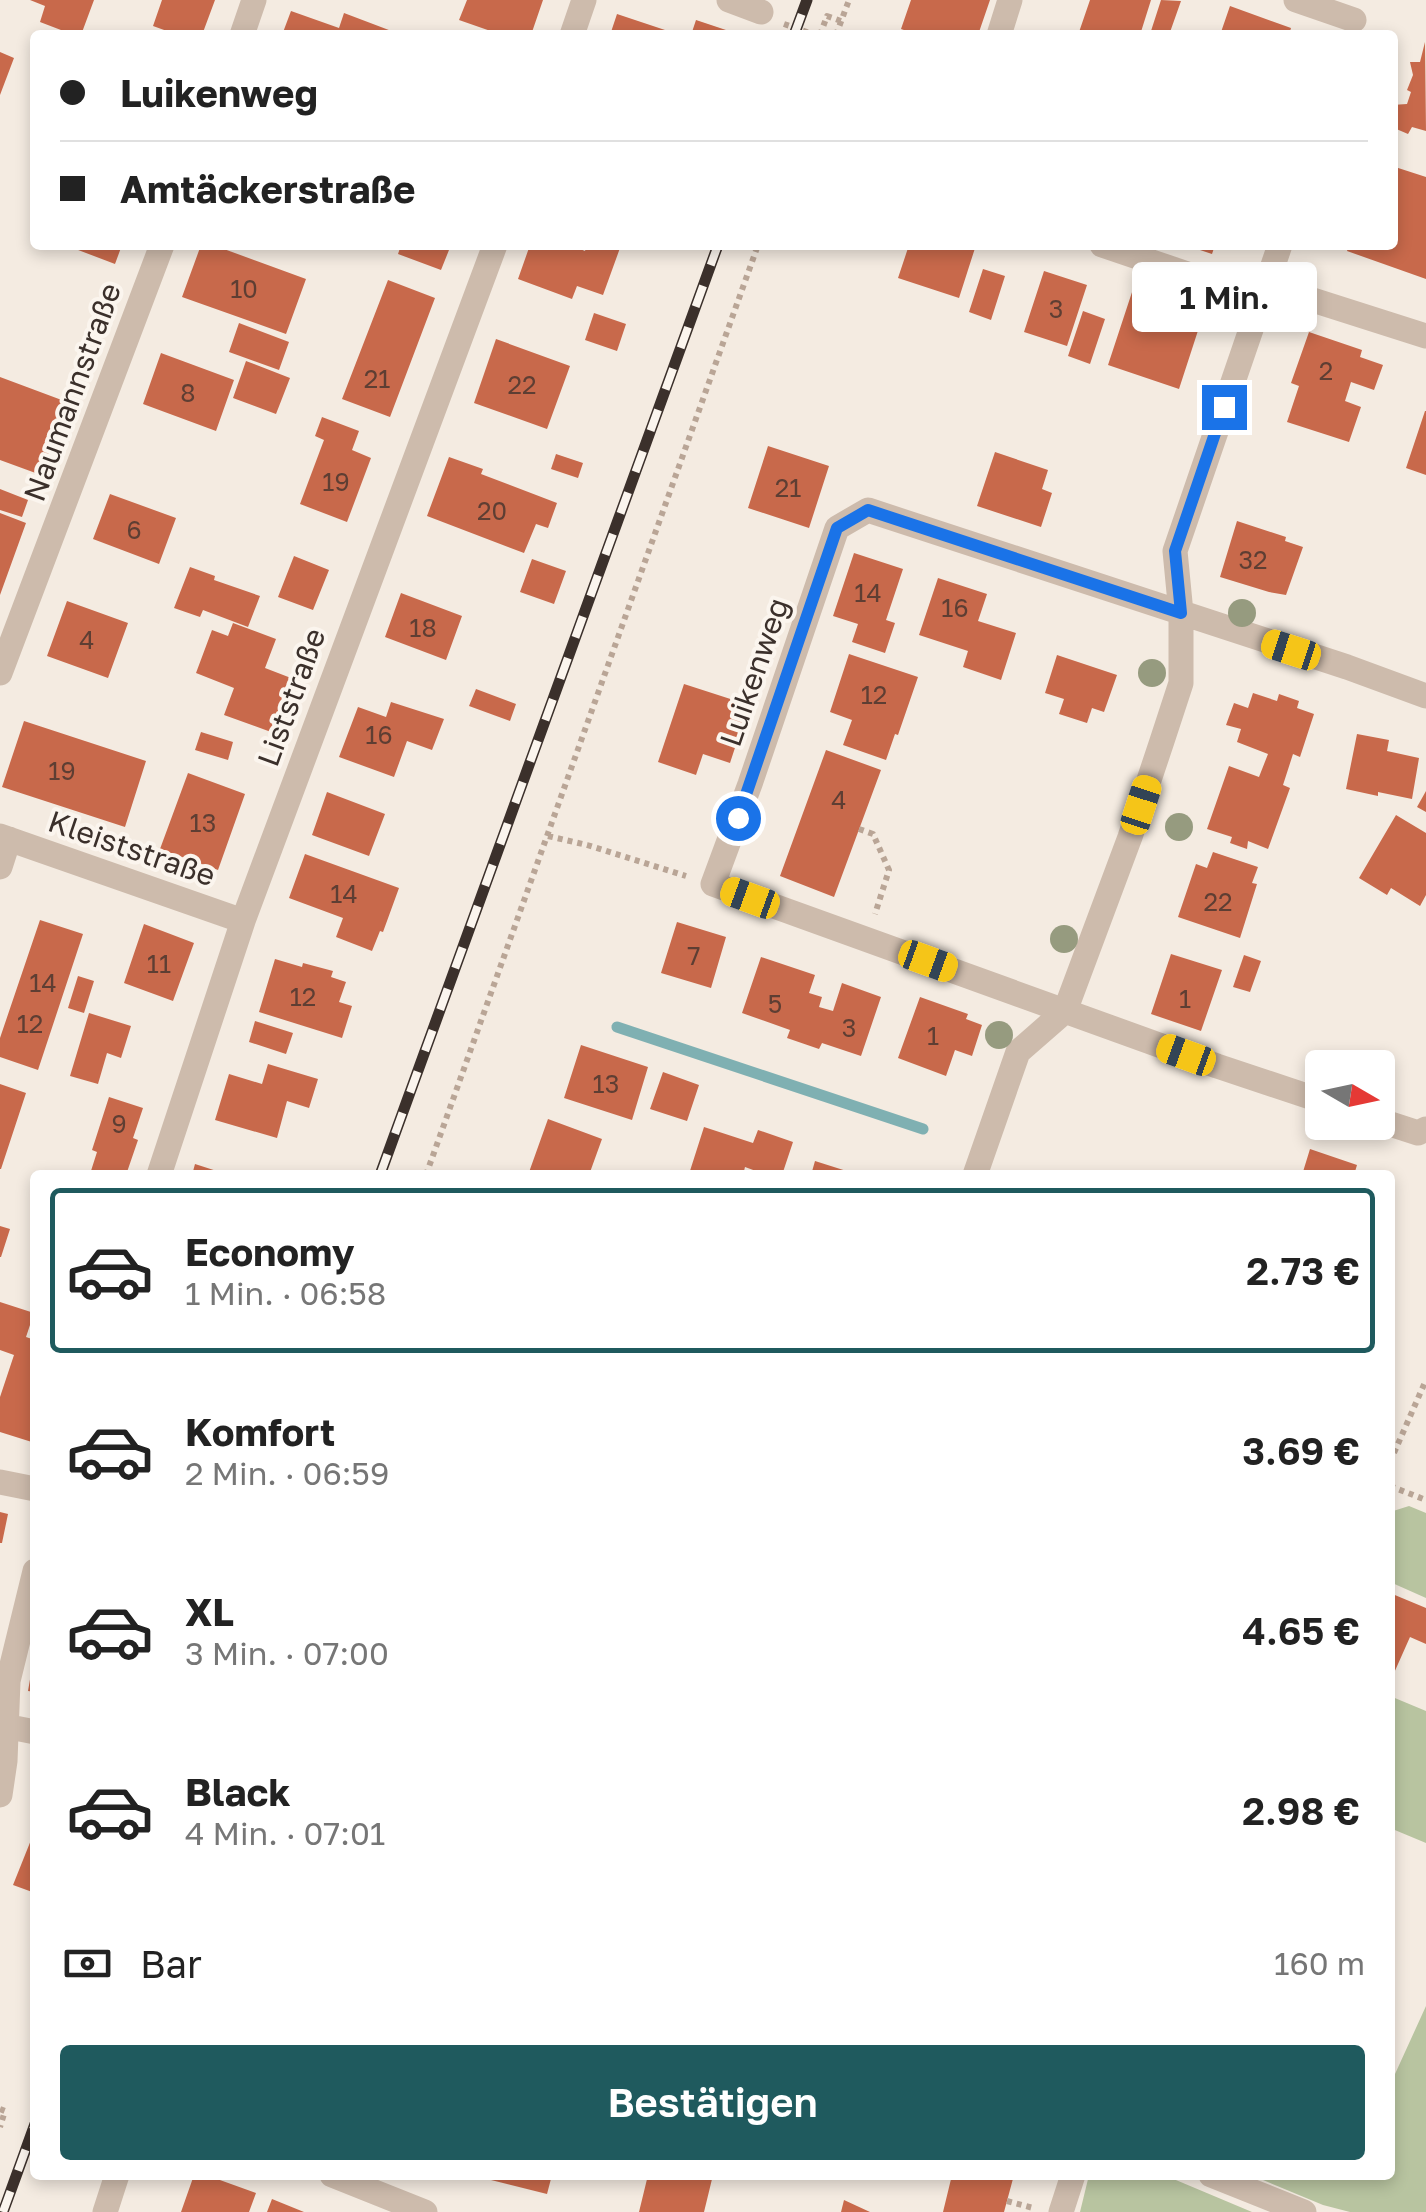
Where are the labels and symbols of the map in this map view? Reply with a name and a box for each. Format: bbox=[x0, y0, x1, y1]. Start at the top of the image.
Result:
callout: 1 Min. bbox=[1132, 262, 1316, 332]
house number: 10 bbox=[230, 273, 258, 304]
street label: Naumannstraße bbox=[16, 278, 128, 506]
house number: 3 bbox=[1049, 293, 1063, 324]
house number: 2 bbox=[1319, 355, 1333, 386]
house number: 21 bbox=[364, 363, 390, 394]
house number: 22 bbox=[507, 369, 537, 400]
house number: 8 bbox=[180, 377, 196, 408]
route end bbox=[1202, 385, 1247, 430]
house number: 19 bbox=[322, 466, 350, 497]
house number: 21 bbox=[775, 472, 801, 503]
house number: 20 bbox=[477, 495, 507, 526]
house number: 6 bbox=[126, 514, 142, 545]
house number: 32 bbox=[1238, 544, 1268, 575]
house number: 14 bbox=[854, 577, 882, 608]
house number: 16 bbox=[941, 592, 969, 623]
street label: Luikenweg bbox=[712, 593, 796, 751]
house number: 18 bbox=[409, 612, 437, 643]
street label: Liststraße bbox=[249, 623, 333, 771]
house number: 4 bbox=[79, 624, 95, 655]
car bbox=[1258, 626, 1324, 674]
house number: 12 bbox=[861, 679, 887, 710]
house number: 16 bbox=[365, 719, 393, 750]
house number: 19 bbox=[48, 755, 76, 786]
car bbox=[1117, 772, 1165, 838]
house number: 4 bbox=[831, 784, 847, 815]
route start bbox=[716, 796, 761, 841]
street label: Kleiststraße bbox=[44, 803, 220, 893]
house number: 13 bbox=[190, 807, 216, 838]
car bbox=[717, 874, 783, 922]
house number: 14 bbox=[330, 878, 358, 909]
house number: 22 bbox=[1203, 886, 1233, 917]
car bbox=[895, 937, 961, 985]
house number: 7 bbox=[687, 940, 701, 971]
house number: 11 bbox=[147, 948, 171, 979]
house number: 14 bbox=[29, 967, 57, 998]
house number: 12 bbox=[290, 981, 316, 1012]
house number: 1 bbox=[1179, 983, 1191, 1014]
house number: 5 bbox=[768, 988, 782, 1019]
house number: 12 bbox=[17, 1008, 43, 1039]
house number: 3 bbox=[842, 1012, 856, 1043]
house number: 1 bbox=[927, 1020, 939, 1051]
car bbox=[1153, 1031, 1219, 1079]
north arrow bbox=[1305, 1050, 1395, 1140]
house number: 13 bbox=[593, 1068, 619, 1099]
house number: 9 bbox=[111, 1108, 127, 1139]

